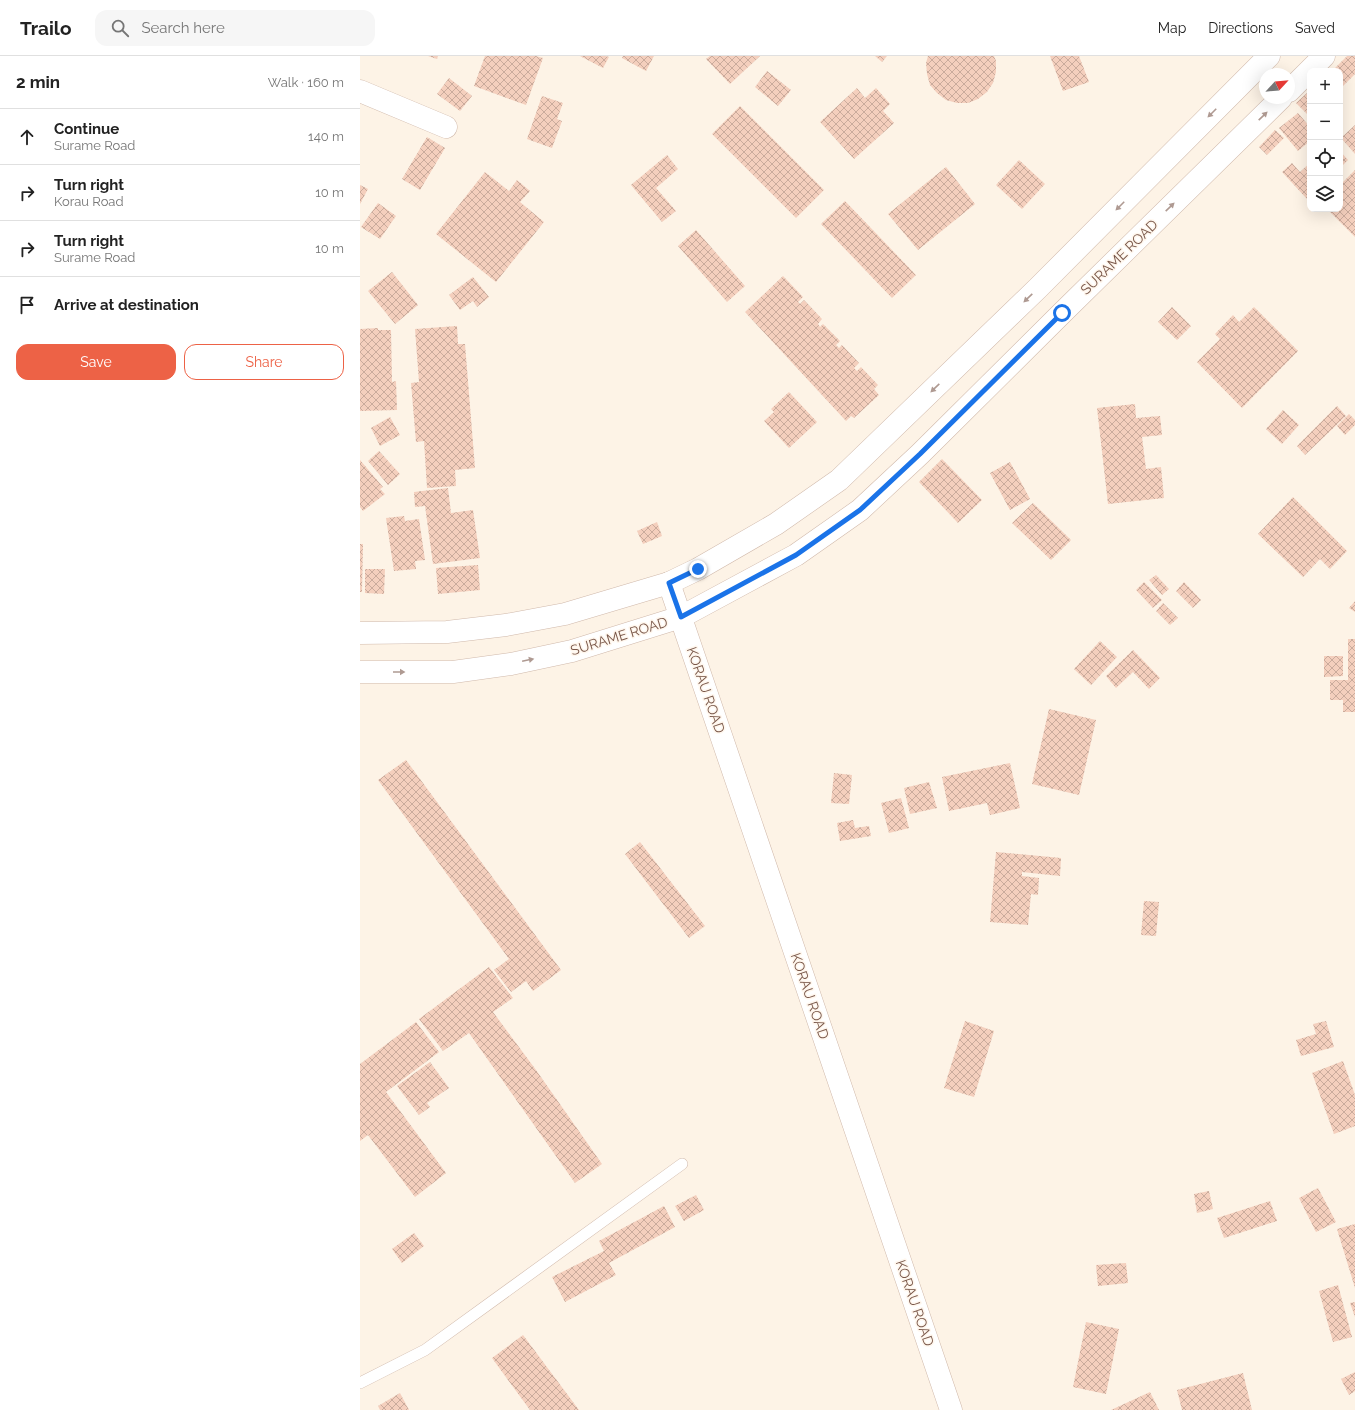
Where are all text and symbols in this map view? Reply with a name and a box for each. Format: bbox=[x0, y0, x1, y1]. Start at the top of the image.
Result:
search box bbox=[95, 10, 375, 46]
text: Trailo bbox=[20, 17, 71, 39]
icon: search bbox=[109, 17, 131, 39]
text: Search here bbox=[141, 19, 225, 37]
text: Map bbox=[1158, 20, 1186, 36]
text: Directions bbox=[1208, 20, 1273, 36]
text: Saved bbox=[1295, 20, 1335, 36]
north arrow bbox=[1259, 68, 1295, 104]
map controls bbox=[1307, 68, 1343, 212]
button: + bbox=[1307, 68, 1343, 104]
text: 2 min bbox=[16, 72, 60, 92]
text: Walk · 160 m bbox=[268, 75, 344, 90]
button: − bbox=[1307, 104, 1343, 140]
one-way arrow bbox=[1207, 109, 1217, 118]
one-way arrow bbox=[1258, 111, 1268, 121]
text: Continue bbox=[54, 120, 119, 138]
icon: ahead bbox=[16, 126, 38, 148]
text: 140 m bbox=[308, 129, 344, 144]
text: Surame Road bbox=[54, 138, 135, 153]
button: locate bbox=[1307, 140, 1343, 176]
text: Turn right bbox=[54, 176, 124, 194]
button: layers bbox=[1307, 176, 1343, 212]
icon: right bbox=[16, 182, 38, 204]
text: 10 m bbox=[315, 185, 344, 200]
text: Korau Road bbox=[54, 194, 124, 209]
one-way arrow bbox=[1115, 201, 1125, 211]
one-way arrow bbox=[1165, 202, 1175, 212]
street label: SURAME ROAD bbox=[1077, 216, 1161, 298]
text: Turn right bbox=[54, 232, 124, 250]
icon: right bbox=[16, 238, 38, 260]
text: 10 m bbox=[315, 241, 344, 256]
text: Surame Road bbox=[54, 250, 135, 265]
one-way arrow bbox=[1023, 293, 1033, 303]
icon: arrive bbox=[16, 294, 38, 316]
text: Arrive at destination bbox=[54, 296, 199, 314]
route start bbox=[1053, 304, 1071, 322]
button: Save bbox=[16, 344, 176, 380]
button: Share bbox=[184, 344, 344, 380]
one-way arrow bbox=[930, 383, 940, 393]
route end bbox=[689, 560, 707, 578]
street label: SURAME ROAD bbox=[568, 614, 670, 658]
street label: KORAU ROAD bbox=[684, 645, 728, 735]
one-way arrow bbox=[522, 657, 534, 663]
one-way arrow bbox=[393, 669, 406, 675]
street label: KORAU ROAD bbox=[788, 951, 832, 1041]
street label: KORAU ROAD bbox=[893, 1258, 937, 1348]

